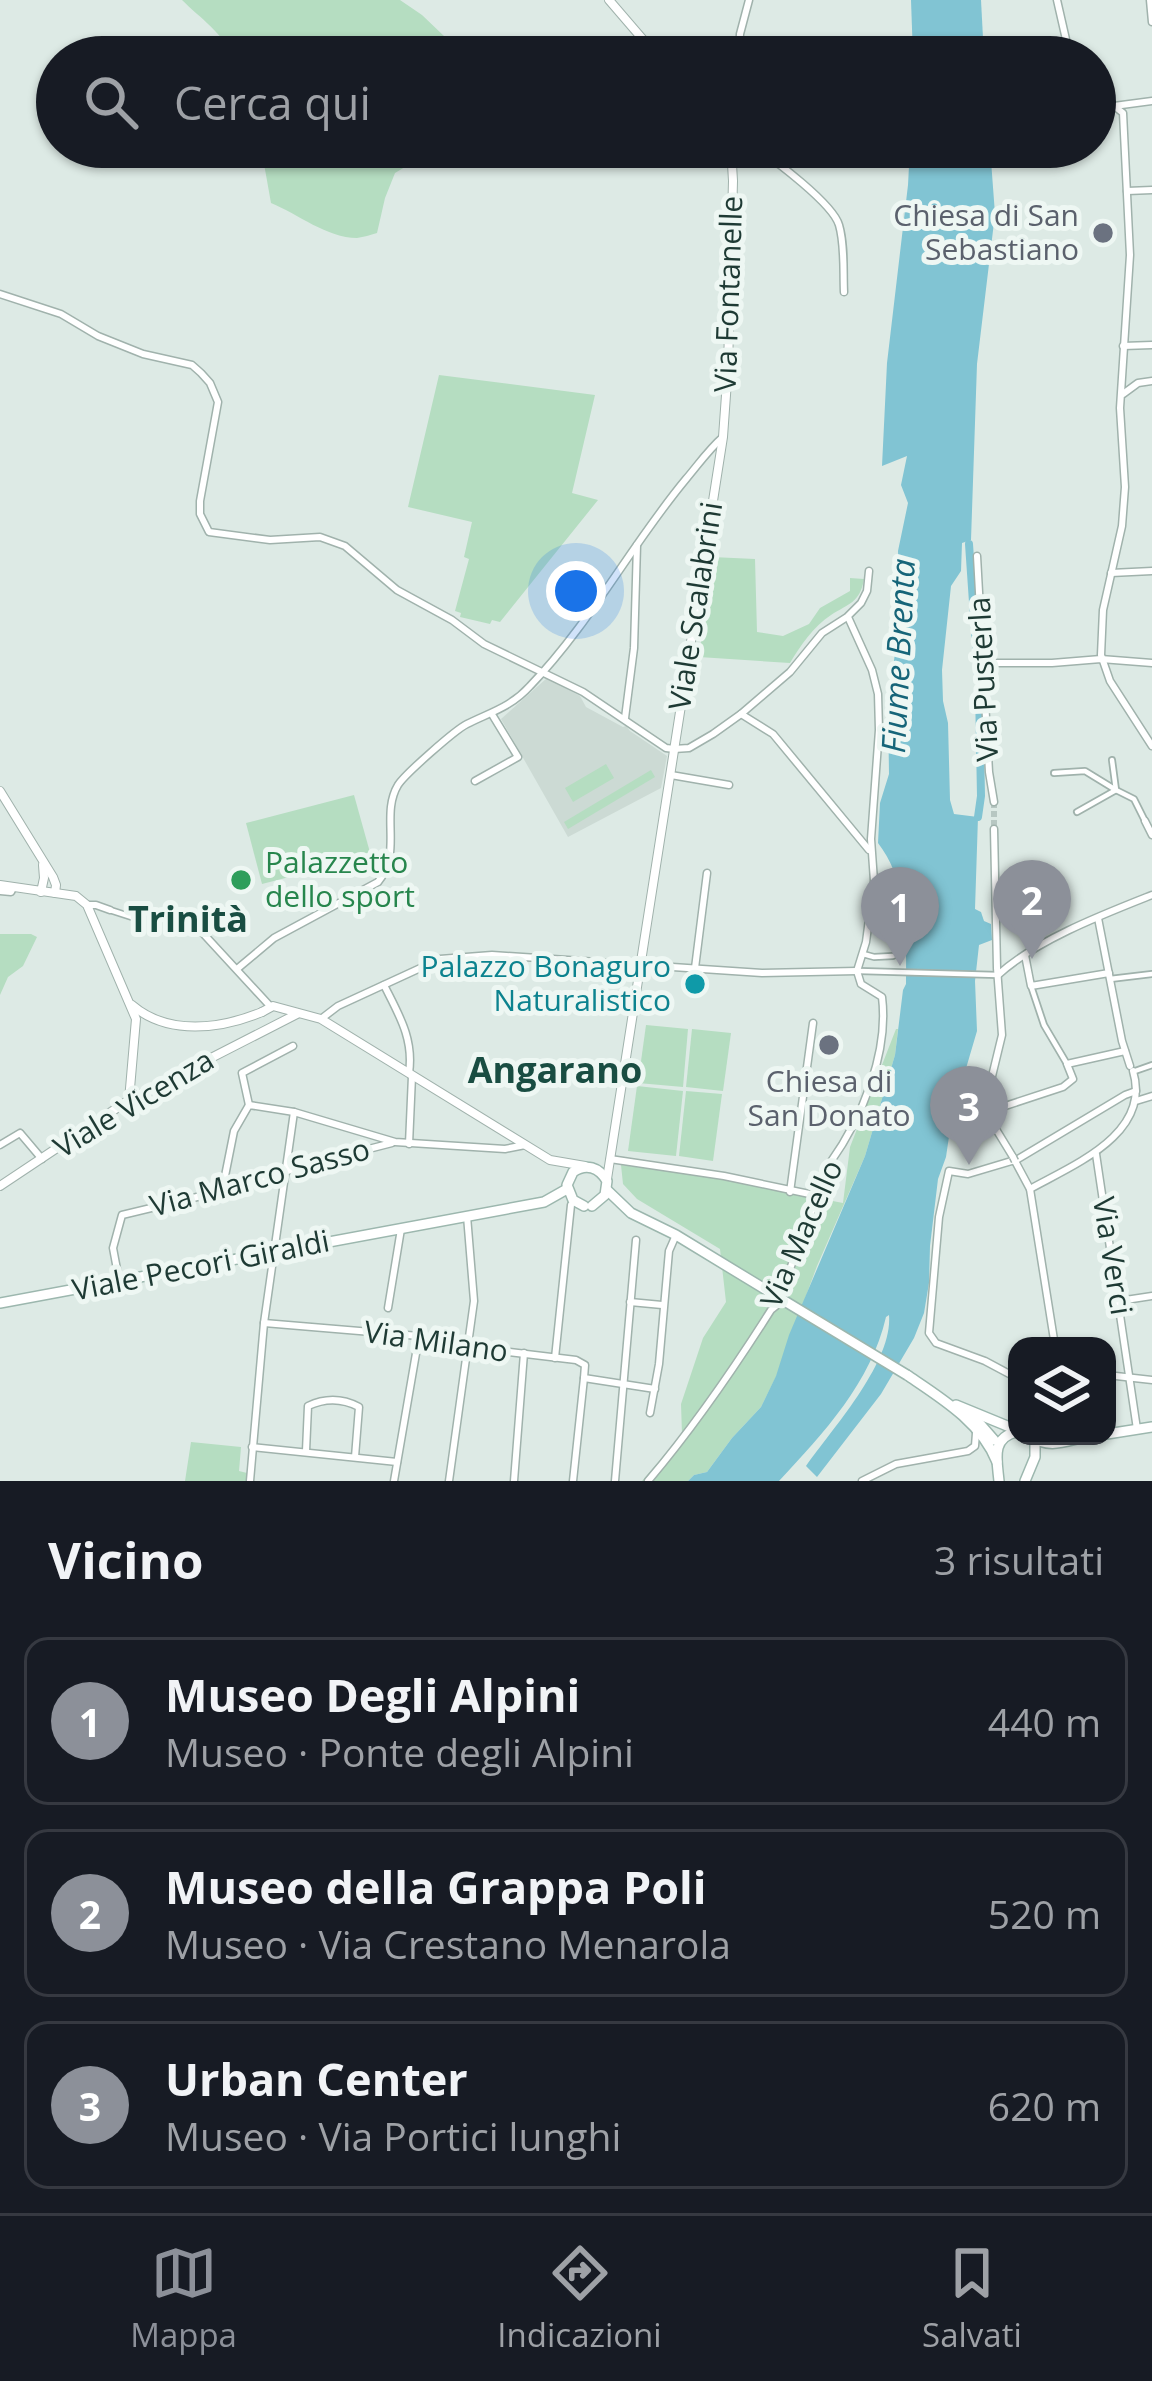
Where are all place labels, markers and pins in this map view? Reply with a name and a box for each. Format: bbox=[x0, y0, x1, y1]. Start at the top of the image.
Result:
place label: Chiesa di San Sebastiano bbox=[893, 194, 1079, 269]
marker: Chiesa di San Sebastiano bbox=[1090, 220, 1116, 246]
place label: Palazzetto dello sport bbox=[265, 841, 415, 916]
pin: 2 bbox=[993, 860, 1071, 959]
marker: Palazzetto dello sport bbox=[228, 867, 254, 893]
pin: 1 bbox=[861, 867, 939, 966]
place label: Palazzo Bonaguro Naturalistico bbox=[421, 945, 671, 1020]
marker: Palazzo Bonaguro Naturalistico bbox=[682, 971, 708, 997]
marker: Chiesa di San Donato bbox=[816, 1032, 842, 1058]
place label: Chiesa di San Donato bbox=[748, 1060, 910, 1135]
pin: 3 bbox=[930, 1066, 1008, 1165]

